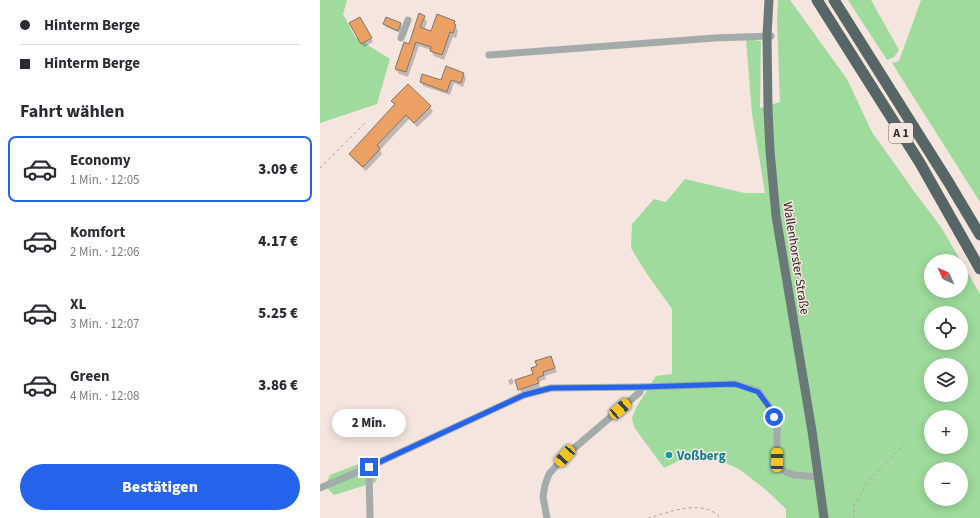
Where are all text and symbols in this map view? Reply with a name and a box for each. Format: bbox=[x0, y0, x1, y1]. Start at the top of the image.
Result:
text: Hinterm Berge bbox=[44, 15, 140, 36]
text: Hinterm Berge bbox=[44, 53, 140, 74]
text: Fahrt wählen bbox=[20, 99, 125, 124]
road number: A 1 bbox=[889, 123, 913, 143]
text: Economy bbox=[70, 150, 131, 171]
icon: car bbox=[22, 151, 58, 187]
text: 3.09 € bbox=[258, 159, 298, 180]
text: 1 Min. · 12:05 bbox=[70, 171, 140, 189]
street label: Wallenhorster Straße bbox=[778, 200, 814, 316]
text: Komfort bbox=[70, 222, 125, 243]
icon: car bbox=[22, 223, 58, 259]
text: 4.17 € bbox=[258, 231, 298, 252]
text: 2 Min. · 12:06 bbox=[70, 243, 140, 261]
north arrow bbox=[924, 254, 968, 298]
map controls bbox=[924, 254, 968, 506]
text: XL bbox=[70, 294, 86, 315]
icon: car bbox=[22, 295, 58, 331]
text: 5.25 € bbox=[258, 303, 298, 324]
button: locate bbox=[924, 306, 968, 350]
text: 3 Min. · 12:07 bbox=[70, 315, 140, 333]
button: layers bbox=[924, 358, 968, 402]
text: Green bbox=[70, 366, 110, 387]
icon: car bbox=[22, 367, 58, 403]
text: 3.86 € bbox=[258, 375, 298, 396]
text: 4 Min. · 12:08 bbox=[70, 387, 140, 405]
car bbox=[607, 397, 633, 421]
route start bbox=[765, 408, 783, 426]
callout: 2 Min. bbox=[332, 409, 406, 437]
button: + bbox=[924, 410, 968, 454]
text: 2 Min. bbox=[352, 414, 386, 432]
car bbox=[553, 443, 577, 469]
place label: Voßberg bbox=[676, 447, 726, 465]
car bbox=[771, 448, 783, 472]
marker: Voßberg bbox=[664, 450, 674, 460]
route end bbox=[360, 458, 378, 476]
button: − bbox=[924, 462, 968, 506]
button: Bestätigen bbox=[20, 464, 300, 510]

